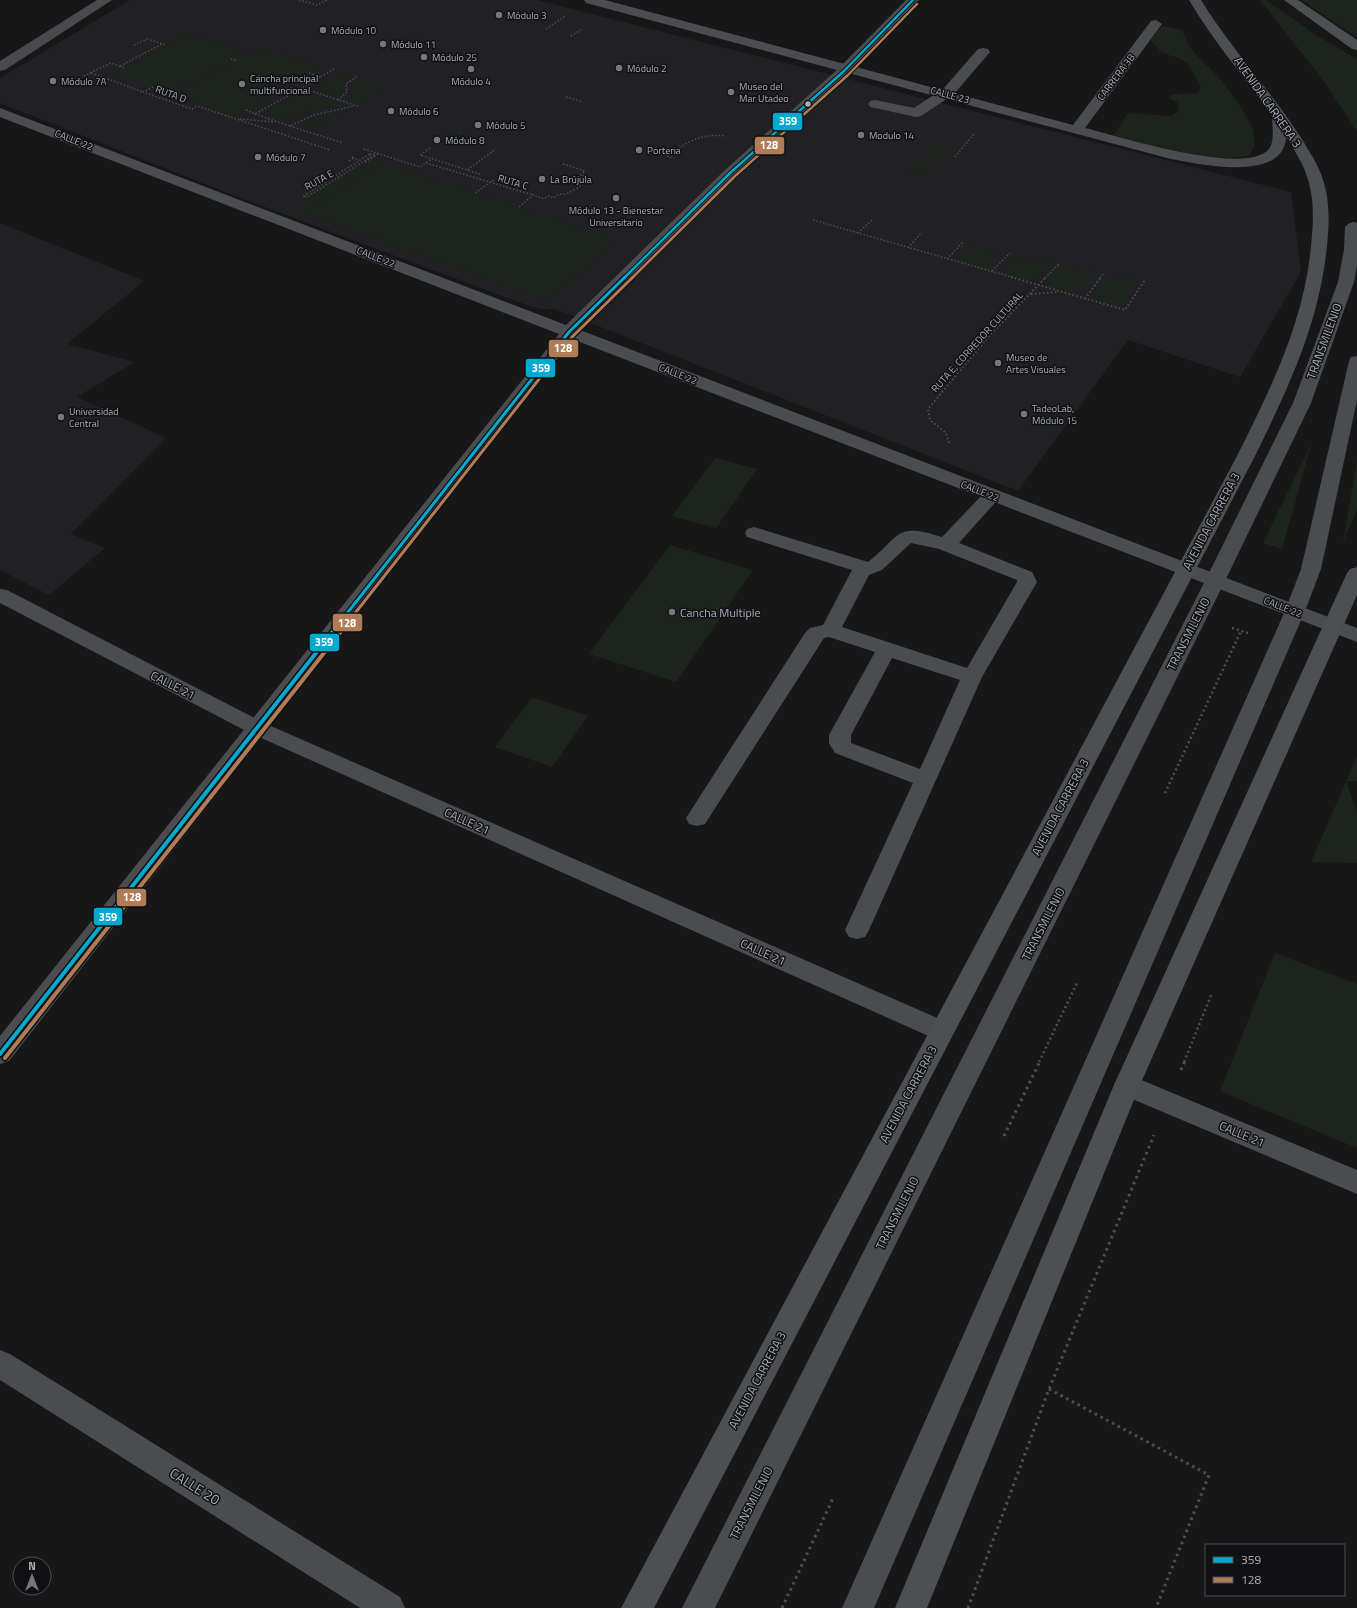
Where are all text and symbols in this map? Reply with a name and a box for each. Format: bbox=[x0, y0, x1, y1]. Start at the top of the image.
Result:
place label: Módulo 3 bbox=[507, 8, 547, 23]
marker: Módulo 3 bbox=[494, 10, 504, 20]
place label: Módulo 10 bbox=[331, 23, 377, 38]
marker: Módulo 10 bbox=[318, 25, 328, 35]
place label: Módulo 11 bbox=[391, 37, 436, 52]
marker: Módulo 11 bbox=[378, 39, 388, 49]
place label: Módulo 25 bbox=[432, 50, 478, 65]
street label: CARRERA 3B bbox=[1093, 50, 1139, 104]
marker: Módulo 25 bbox=[419, 52, 429, 62]
street label: AVENIDA CARRERA 3 bbox=[1229, 52, 1307, 152]
place label: Módulo 2 bbox=[627, 61, 667, 76]
marker: Módulo 2 bbox=[614, 63, 624, 73]
marker: Módulo 4 bbox=[466, 64, 476, 74]
place label: Cancha principal multifuncional bbox=[250, 71, 318, 98]
place label: Módulo 7A bbox=[61, 74, 107, 89]
place label: Módulo 4 bbox=[451, 74, 491, 89]
marker: Módulo 7A bbox=[48, 76, 58, 86]
marker: Cancha principal multifuncional bbox=[237, 79, 247, 89]
place label: Museo del Mar Utadeo bbox=[739, 79, 789, 106]
street label: RUTA D bbox=[153, 81, 189, 107]
street label: CALLE 23 bbox=[929, 83, 971, 107]
marker: Museo del Mar Utadeo bbox=[726, 87, 736, 97]
unlabelled marker bbox=[803, 99, 813, 109]
place label: Módulo 6 bbox=[399, 104, 439, 119]
marker: Módulo 6 bbox=[386, 106, 396, 116]
line badge: 359 bbox=[772, 112, 803, 131]
text: 359 bbox=[779, 113, 797, 129]
place label: Módulo 5 bbox=[486, 118, 526, 133]
marker: Módulo 5 bbox=[473, 120, 483, 130]
street label: CALLE 22 bbox=[53, 126, 95, 154]
place label: Modulo 14 bbox=[869, 128, 915, 143]
marker: Modulo 14 bbox=[856, 130, 866, 140]
place label: Módulo 8 bbox=[445, 133, 485, 148]
marker: Módulo 8 bbox=[432, 135, 442, 145]
line badge: 128 bbox=[754, 136, 785, 155]
text: 128 bbox=[760, 137, 778, 153]
place label: Porteria bbox=[647, 143, 681, 158]
marker: Porteria bbox=[634, 145, 644, 155]
place label: Módulo 7 bbox=[266, 150, 306, 165]
marker: Módulo 7 bbox=[253, 152, 263, 162]
street label: RUTA E bbox=[302, 166, 337, 194]
street label: RUTA C bbox=[496, 171, 530, 194]
place label: La Brújula bbox=[550, 172, 592, 187]
marker: La Brújula bbox=[537, 174, 547, 184]
marker: Módulo 13 - Bienestar Universitario bbox=[611, 193, 621, 203]
place label: Módulo 13 - Bienestar Universitario bbox=[569, 203, 664, 230]
street label: CALLE 22 bbox=[355, 243, 397, 271]
street label: RUTA E, CORREDOR CULTURAL bbox=[928, 288, 1027, 396]
street label: TRANSMILENIO bbox=[1301, 300, 1347, 382]
line badge: 128 bbox=[548, 339, 579, 358]
text: 128 bbox=[554, 340, 572, 356]
place label: Museo de Artes Visuales bbox=[1006, 350, 1066, 377]
line badge: 359 bbox=[525, 358, 556, 378]
marker: Museo de Artes Visuales bbox=[993, 358, 1003, 368]
text: 359 bbox=[532, 360, 550, 376]
street label: CALLE 22 bbox=[657, 360, 699, 388]
place label: TadeoLab, Módulo 15 bbox=[1032, 401, 1078, 428]
place label: Universidad Central bbox=[69, 404, 119, 431]
marker: TadeoLab, Módulo 15 bbox=[1019, 409, 1029, 419]
marker: Universidad Central bbox=[56, 412, 66, 422]
street label: AVENIDA CARRERA 3 bbox=[1177, 469, 1245, 573]
street label: CALLE 22 bbox=[959, 477, 1001, 505]
street label: CALLE 22 bbox=[1262, 593, 1304, 621]
street label: TRANSMILENIO bbox=[1161, 594, 1215, 674]
place label: Cancha Multiple bbox=[680, 603, 761, 622]
marker: Cancha Multiple bbox=[667, 607, 677, 617]
line badge: 128 bbox=[332, 613, 363, 632]
text: 128 bbox=[338, 615, 356, 631]
line badge: 359 bbox=[309, 633, 340, 652]
text: 359 bbox=[315, 634, 333, 650]
street label: CALLE 21 bbox=[147, 666, 199, 704]
street label: AVENIDA CARRERA 3 bbox=[1026, 755, 1094, 859]
street label: CALLE 21 bbox=[441, 803, 493, 839]
street label: TRANSMILENIO bbox=[1016, 884, 1070, 964]
line badge: 128 bbox=[116, 888, 147, 907]
text: 128 bbox=[123, 889, 141, 905]
line badge: 359 bbox=[93, 907, 123, 926]
text: 359 bbox=[99, 909, 117, 925]
street label: CALLE 21 bbox=[737, 934, 789, 970]
street label: AVENIDA CARRERA 3 bbox=[874, 1042, 942, 1146]
street label: CALLE 21 bbox=[1216, 1116, 1268, 1152]
street label: TRANSMILENIO bbox=[870, 1173, 924, 1253]
street label: AVENIDA CARRERA 3 bbox=[723, 1328, 791, 1432]
street label: CALLE 20 bbox=[166, 1462, 224, 1510]
street label: TRANSMILENIO bbox=[724, 1463, 778, 1543]
legend bbox=[1205, 1544, 1345, 1596]
text: 359 bbox=[1241, 1550, 1261, 1569]
north arrow bbox=[12, 1556, 52, 1596]
text: N bbox=[28, 1558, 36, 1574]
text: 128 bbox=[1241, 1570, 1261, 1589]

